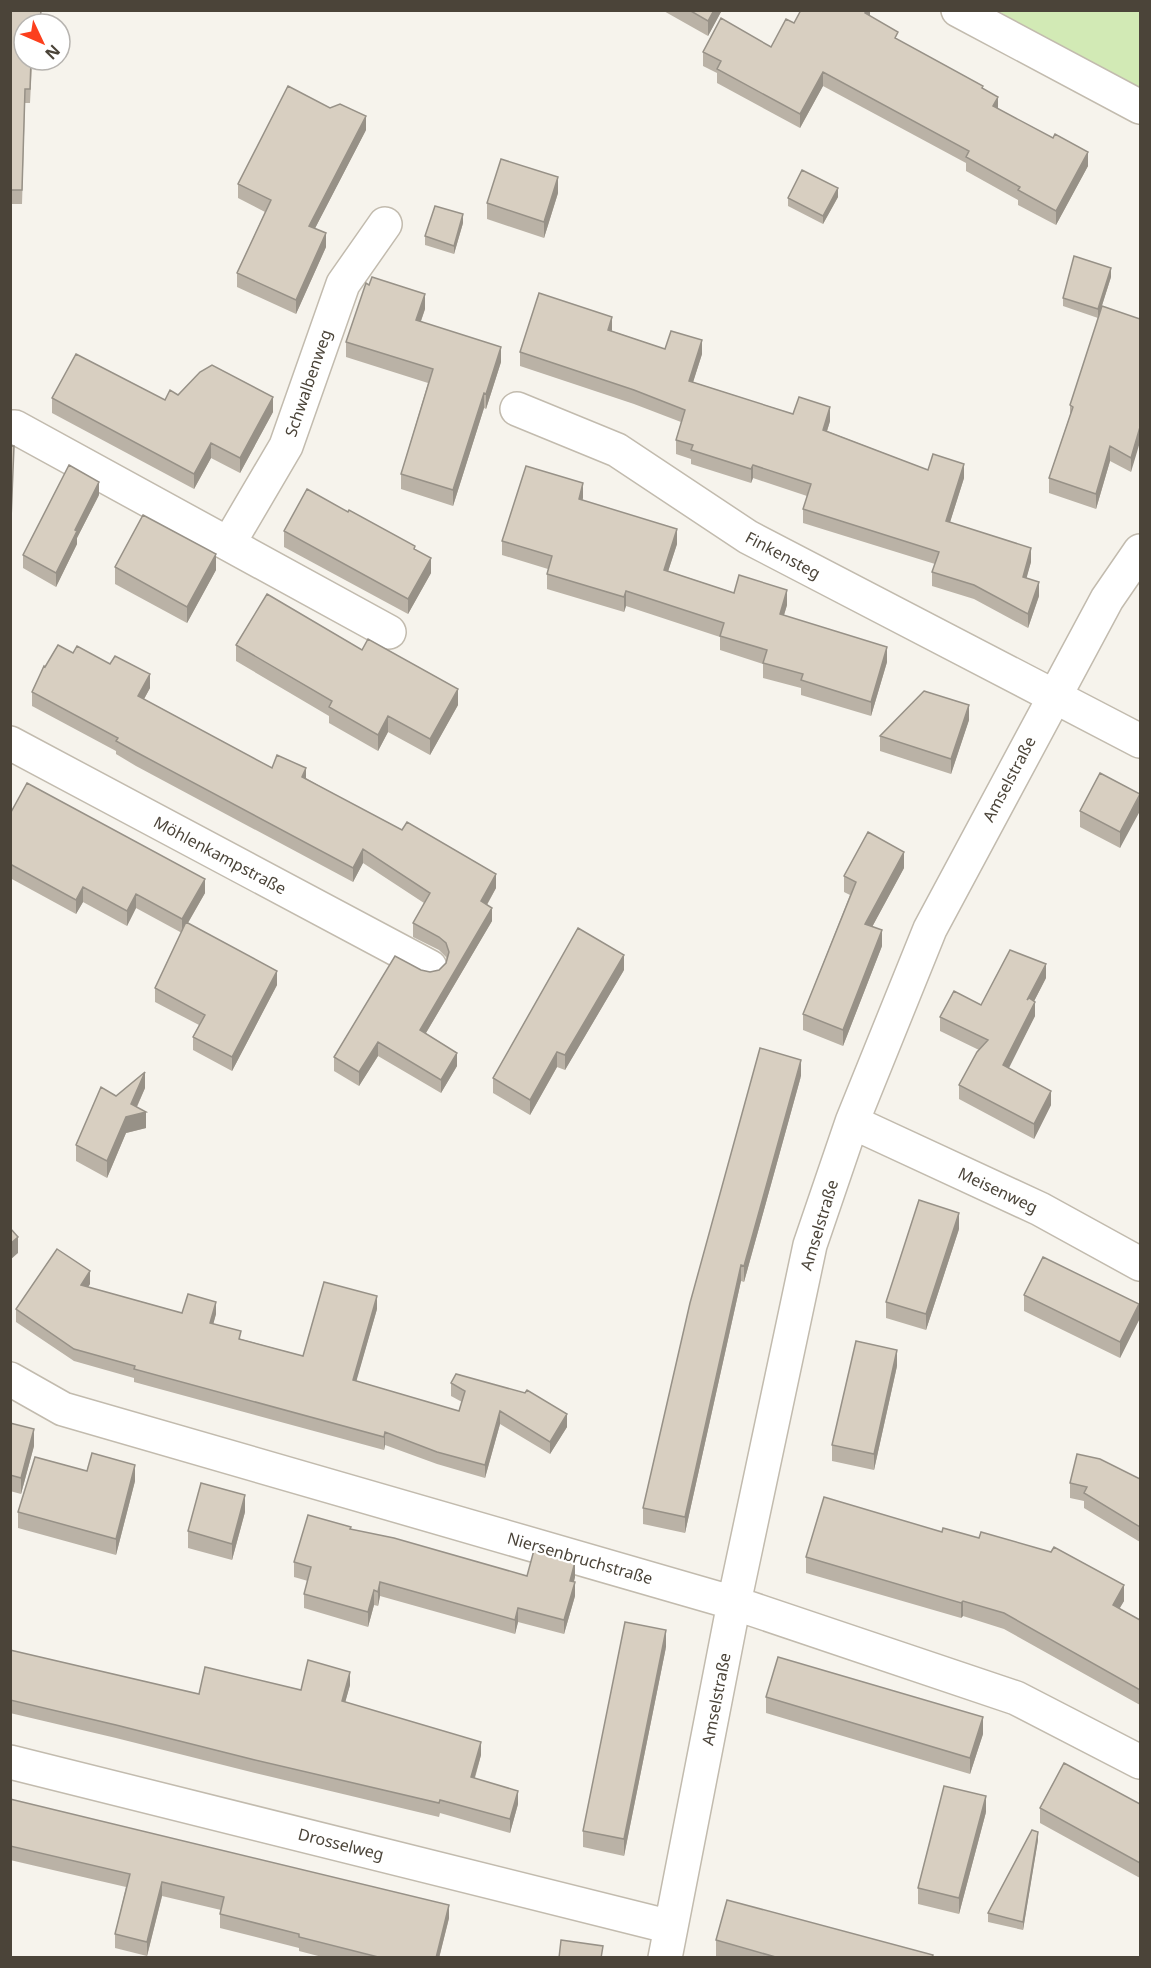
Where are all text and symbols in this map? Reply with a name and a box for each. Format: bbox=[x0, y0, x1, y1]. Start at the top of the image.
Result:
north arrow bbox=[12, 12, 72, 72]
text: N bbox=[40, 40, 65, 65]
street label: Schwalbenweg bbox=[279, 326, 337, 440]
street label: Finkensteg bbox=[742, 526, 824, 584]
street label: Amselstraße bbox=[977, 732, 1041, 826]
street label: Möhlenkampstraße bbox=[150, 811, 290, 899]
street label: Meisenweg bbox=[955, 1162, 1041, 1218]
street label: Amselstraße bbox=[795, 1177, 843, 1273]
street label: Niersenbruchstraße bbox=[505, 1527, 655, 1589]
street label: Amselstraße bbox=[696, 1651, 736, 1747]
street label: Drosselweg bbox=[296, 1823, 386, 1865]

